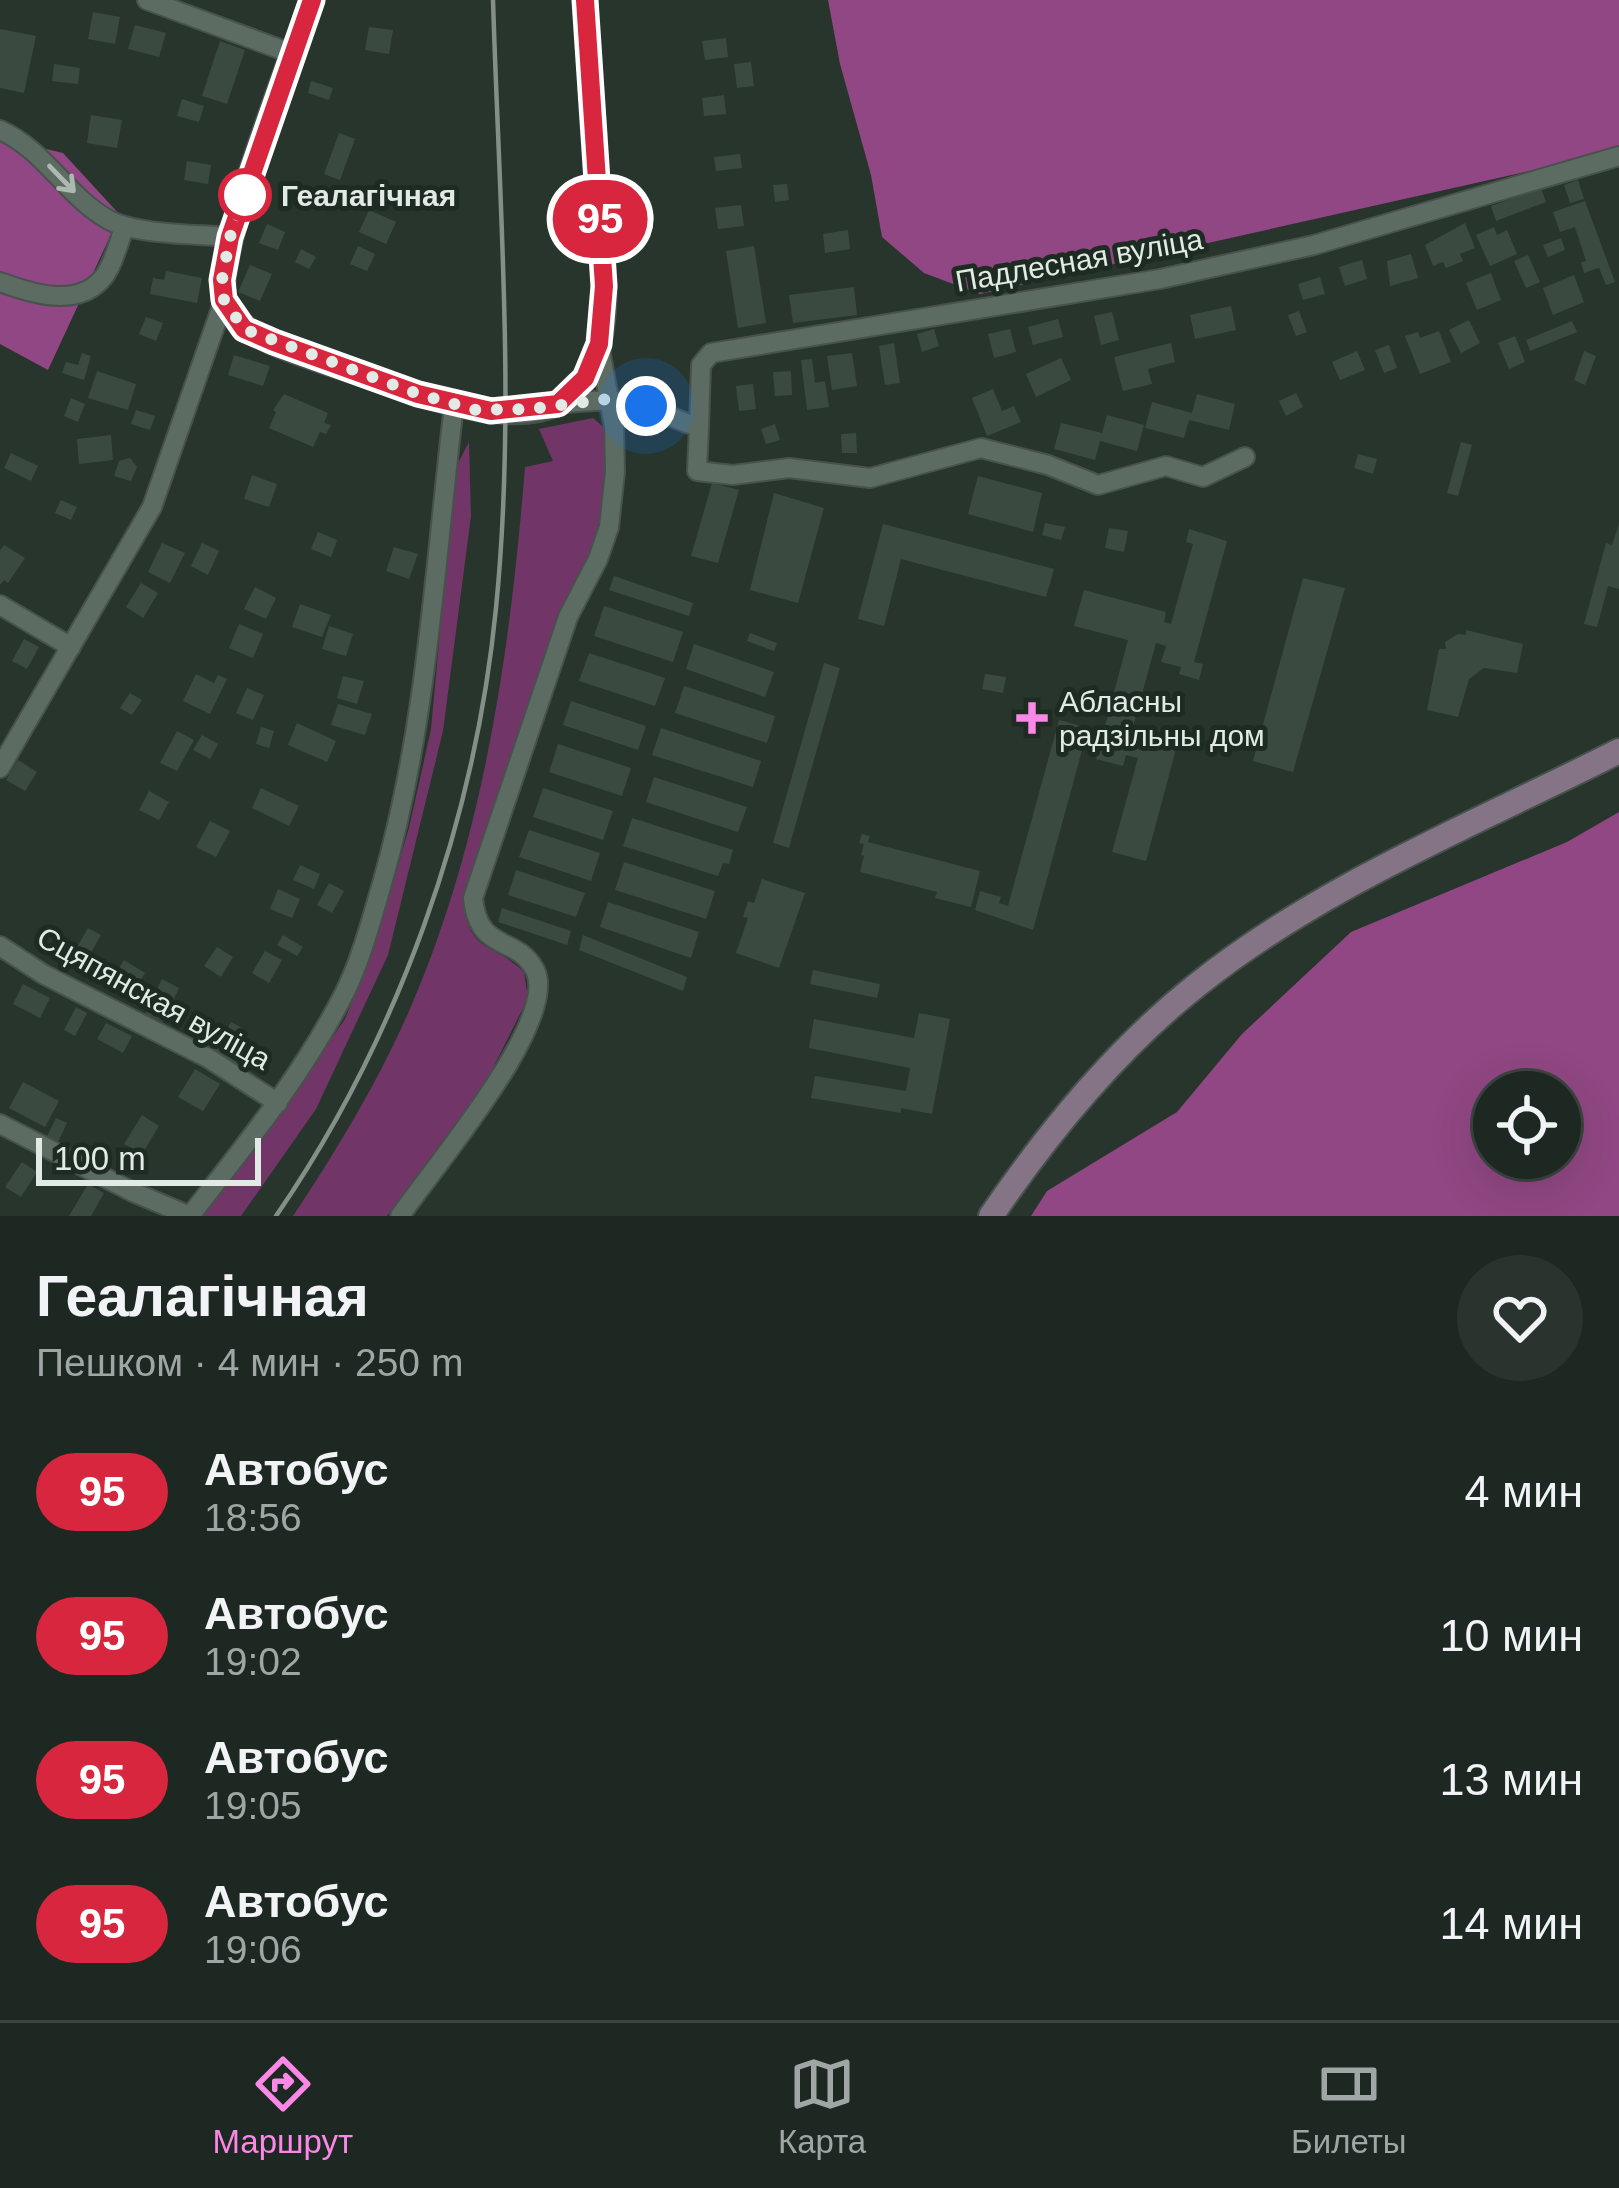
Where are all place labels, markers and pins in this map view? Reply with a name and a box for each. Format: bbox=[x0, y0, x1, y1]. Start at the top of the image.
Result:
marker: Геалагічная bbox=[220, 170, 270, 220]
place label: Геалагічная bbox=[281, 179, 456, 212]
place label: Абласны радзільны дом bbox=[1059, 685, 1265, 752]
marker: Абласны радзільны дом bbox=[1016, 702, 1048, 734]

